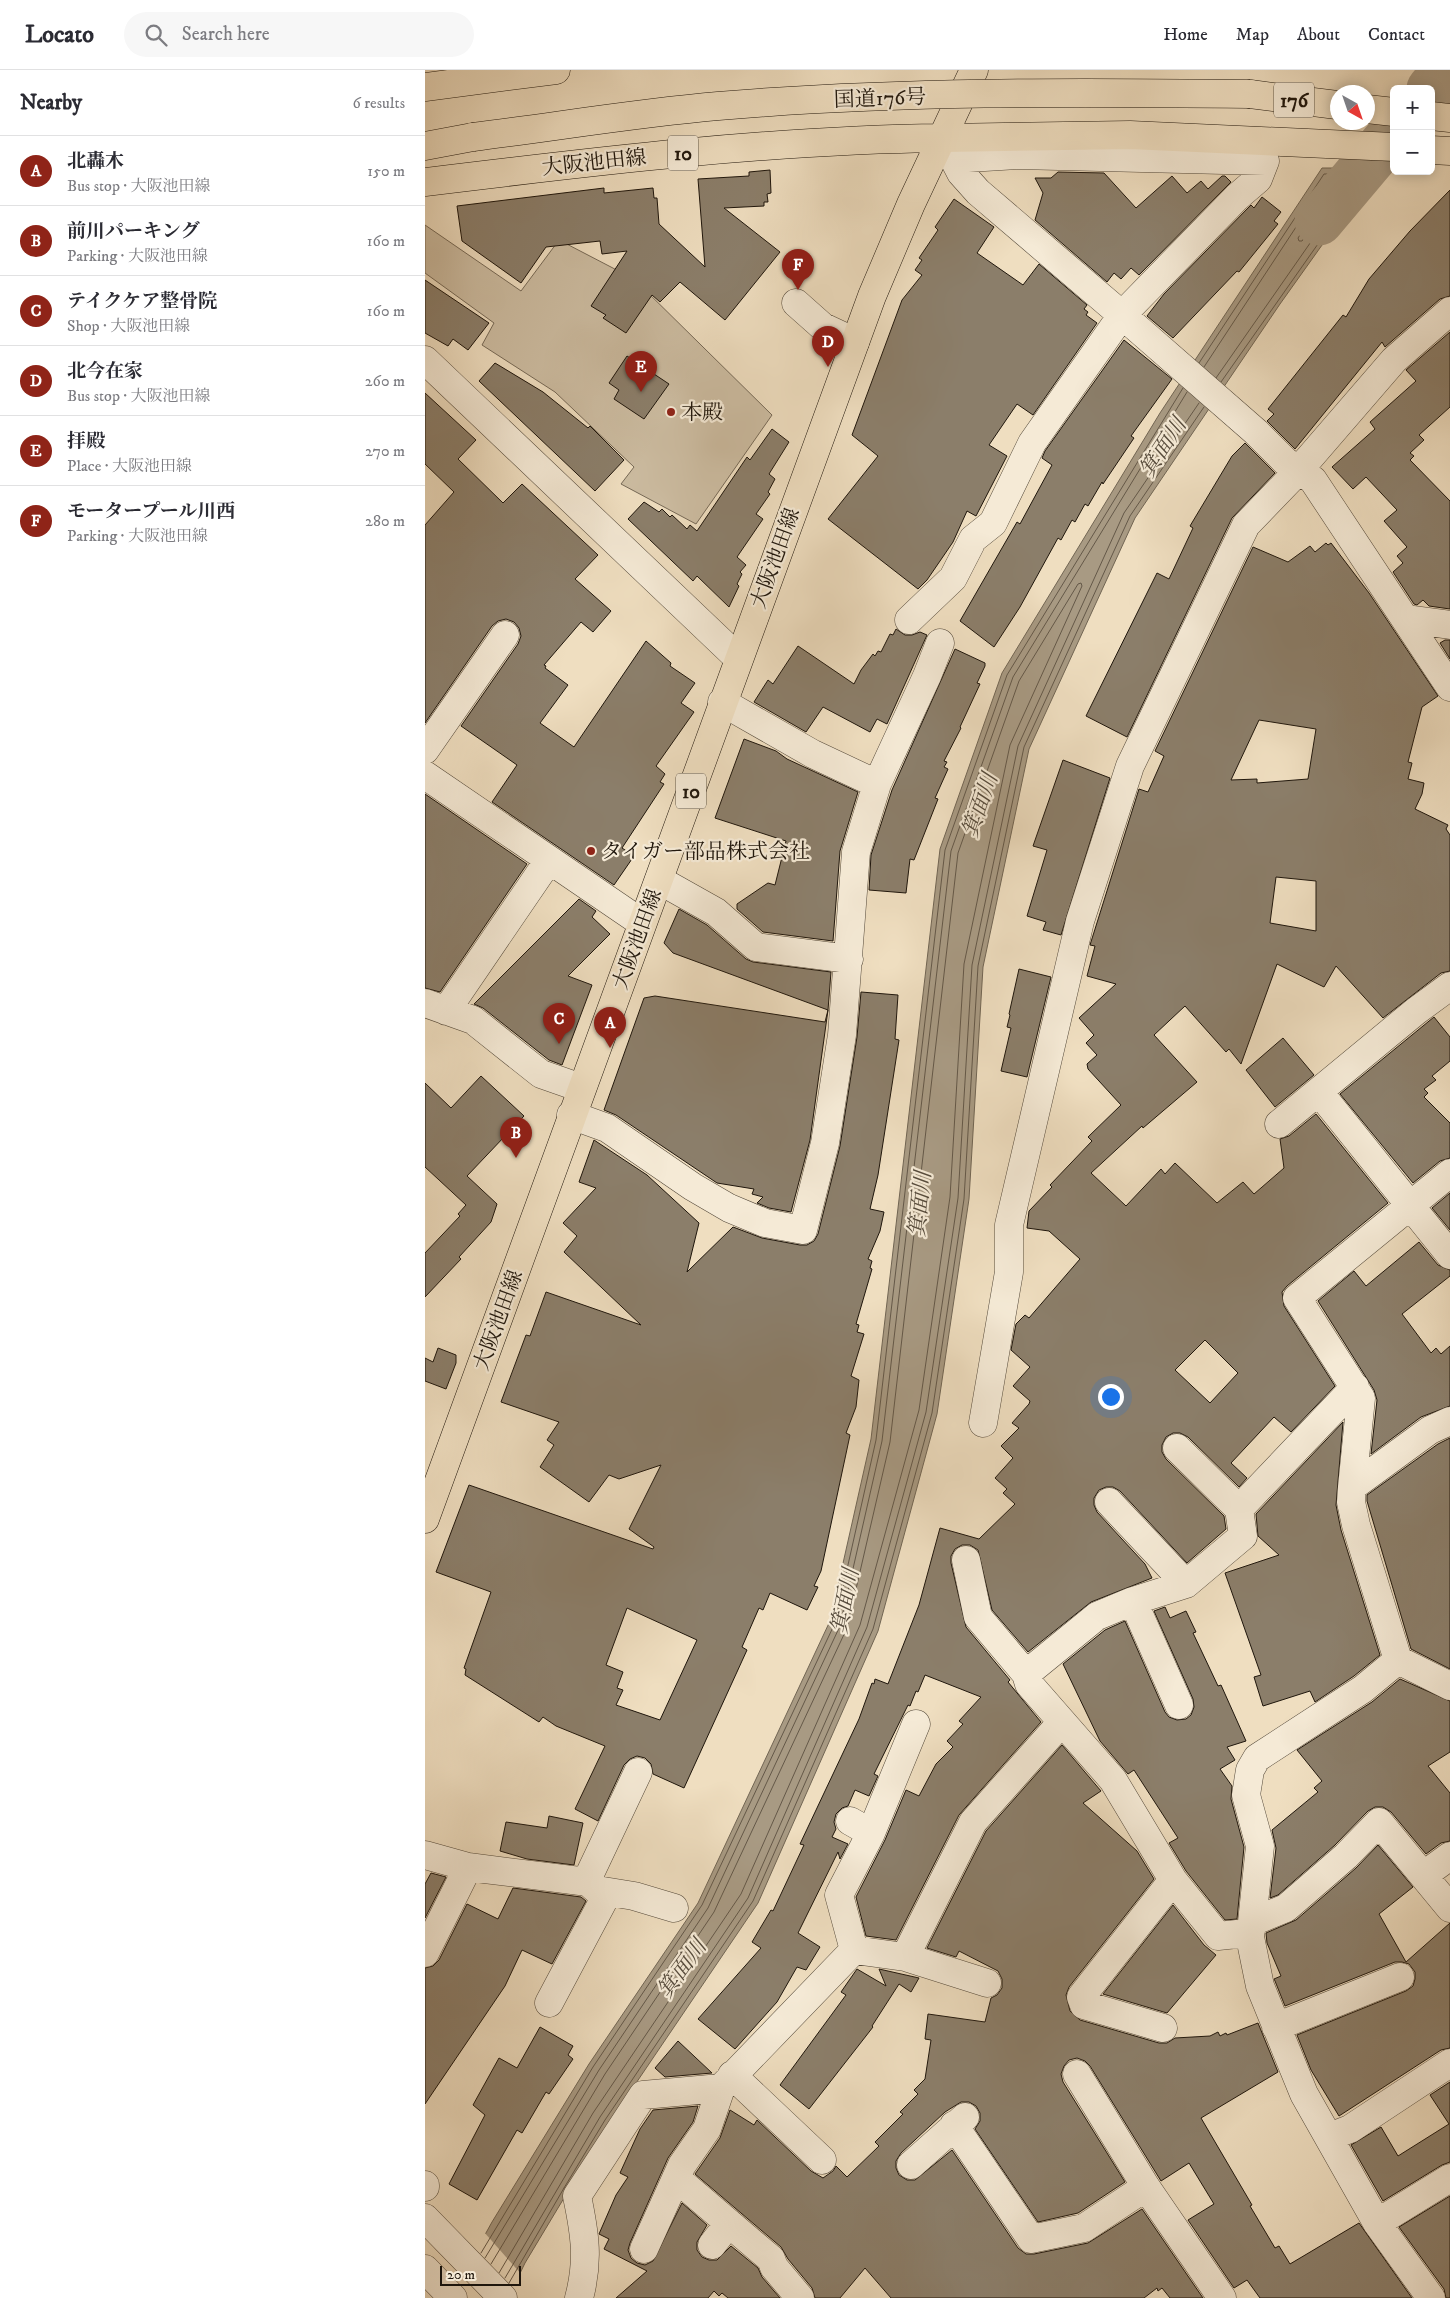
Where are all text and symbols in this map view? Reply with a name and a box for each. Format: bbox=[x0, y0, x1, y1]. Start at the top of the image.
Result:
search box bbox=[124, 12, 474, 57]
text: Locato bbox=[25, 20, 94, 50]
icon: search bbox=[142, 21, 170, 49]
text: Search here bbox=[182, 23, 270, 46]
text: Home bbox=[1163, 24, 1208, 46]
text: Map bbox=[1236, 24, 1269, 46]
text: About bbox=[1297, 24, 1340, 46]
text: Contact bbox=[1368, 24, 1425, 46]
road number: 176 bbox=[1274, 82, 1314, 118]
street label: 国道176号 bbox=[833, 84, 927, 114]
north arrow bbox=[1330, 85, 1375, 130]
map controls bbox=[1390, 85, 1435, 175]
button: + bbox=[1390, 85, 1435, 130]
text: Nearby bbox=[20, 90, 82, 116]
text: 6 results bbox=[352, 93, 405, 113]
button: − bbox=[1390, 130, 1435, 175]
road number: 10 bbox=[668, 136, 698, 170]
street label: 大阪池田線 bbox=[541, 145, 648, 181]
text: 北轟木 bbox=[67, 150, 124, 173]
text: A bbox=[31, 161, 41, 181]
text: 150 m bbox=[367, 161, 405, 181]
text: Bus stop · 大阪池田線 bbox=[67, 176, 211, 196]
text: 前川パーキング bbox=[67, 220, 199, 243]
text: B bbox=[31, 231, 41, 251]
text: 160 m bbox=[367, 231, 405, 251]
text: Parking · 大阪池田線 bbox=[67, 246, 208, 266]
pin: F bbox=[782, 249, 814, 290]
text: テイクケア整骨院 bbox=[67, 290, 217, 313]
text: C bbox=[31, 301, 41, 321]
text: 160 m bbox=[367, 301, 405, 321]
text: Shop · 大阪池田線 bbox=[67, 316, 190, 336]
pin: D bbox=[812, 326, 844, 367]
pin: E bbox=[625, 351, 657, 392]
text: 北今在家 bbox=[67, 360, 143, 383]
text: D bbox=[30, 371, 42, 391]
text: 260 m bbox=[365, 371, 405, 391]
text: Bus stop · 大阪池田線 bbox=[67, 386, 211, 406]
place label: 本殿 bbox=[681, 400, 723, 426]
marker: 本殿 bbox=[665, 406, 677, 418]
water label: 箕面川 bbox=[1134, 411, 1194, 483]
text: 拝殿 bbox=[67, 430, 105, 453]
text: E bbox=[30, 441, 42, 461]
text: 270 m bbox=[365, 441, 405, 461]
text: Place · 大阪池田線 bbox=[67, 456, 192, 476]
text: モータープール川西 bbox=[67, 500, 235, 523]
street label: 大阪池田線 bbox=[746, 505, 806, 612]
text: F bbox=[31, 511, 41, 531]
text: 280 m bbox=[365, 511, 405, 531]
text: Parking · 大阪池田線 bbox=[67, 526, 208, 546]
water label: 箕面川 bbox=[957, 768, 1005, 841]
road number: 10 bbox=[676, 774, 706, 808]
place label: タイガー部品株式会社 bbox=[601, 839, 810, 865]
marker: タイガー部品株式会社 bbox=[585, 845, 597, 857]
street label: 大阪池田線 bbox=[608, 886, 668, 993]
pin: C bbox=[543, 1003, 575, 1044]
pin: A bbox=[594, 1007, 626, 1048]
pin: B bbox=[500, 1117, 532, 1158]
water label: 箕面川 bbox=[904, 1168, 938, 1238]
street label: 大阪池田線 bbox=[469, 1267, 529, 1374]
your location bbox=[1098, 1384, 1124, 1410]
water label: 箕面川 bbox=[826, 1564, 865, 1636]
water label: 箕面川 bbox=[652, 1933, 714, 2004]
scale bar bbox=[440, 2263, 521, 2286]
text: 20 m bbox=[447, 2266, 475, 2284]

